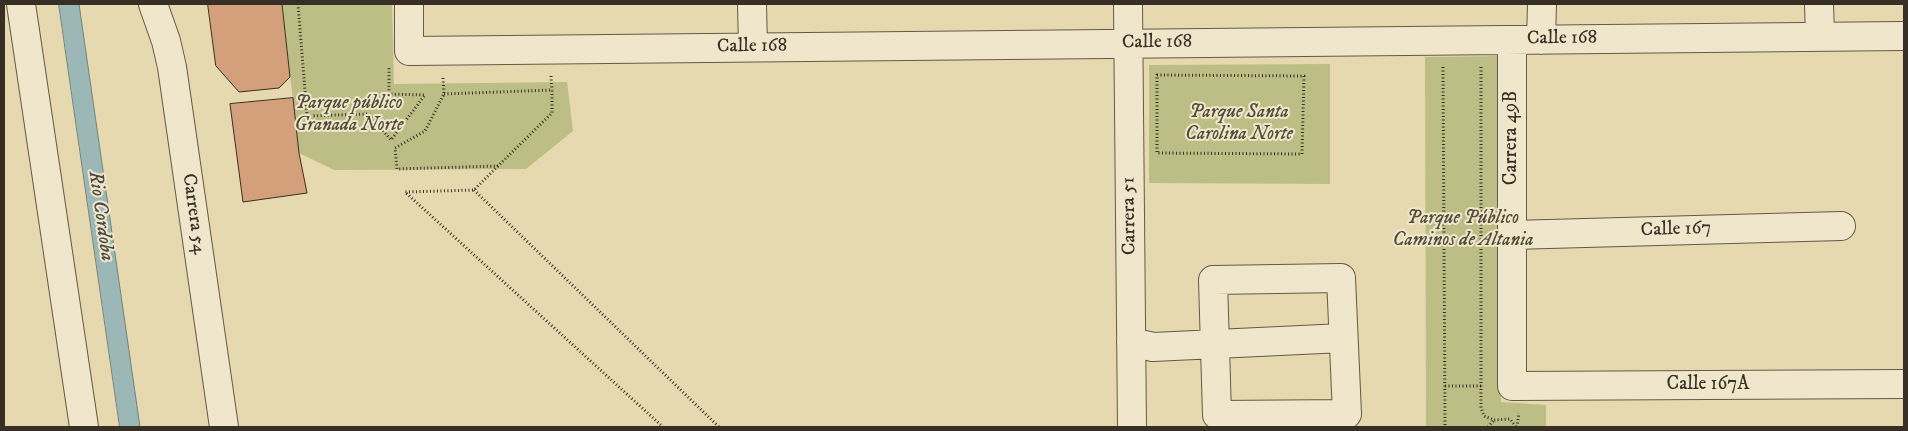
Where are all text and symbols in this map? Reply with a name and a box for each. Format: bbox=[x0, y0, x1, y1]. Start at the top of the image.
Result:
street label: Calle 168 bbox=[1527, 27, 1597, 51]
street label: Calle 168 bbox=[1122, 31, 1192, 55]
street label: Calle 168 bbox=[717, 35, 787, 59]
street label: Carrera 49B bbox=[1501, 91, 1523, 185]
park label: Parque público Granada Norte bbox=[294, 93, 404, 137]
park label: Parque Santa Carolina Norte bbox=[1185, 102, 1293, 146]
water label: Rio Cordoba bbox=[82, 169, 118, 263]
street label: Carrera 54 bbox=[176, 172, 210, 256]
street label: Carrera 51 bbox=[1118, 177, 1142, 255]
park label: Parque Público Caminos de Altania bbox=[1393, 208, 1533, 252]
street label: Calle 167 bbox=[1640, 217, 1712, 243]
street label: Calle 167A bbox=[1667, 374, 1749, 396]

